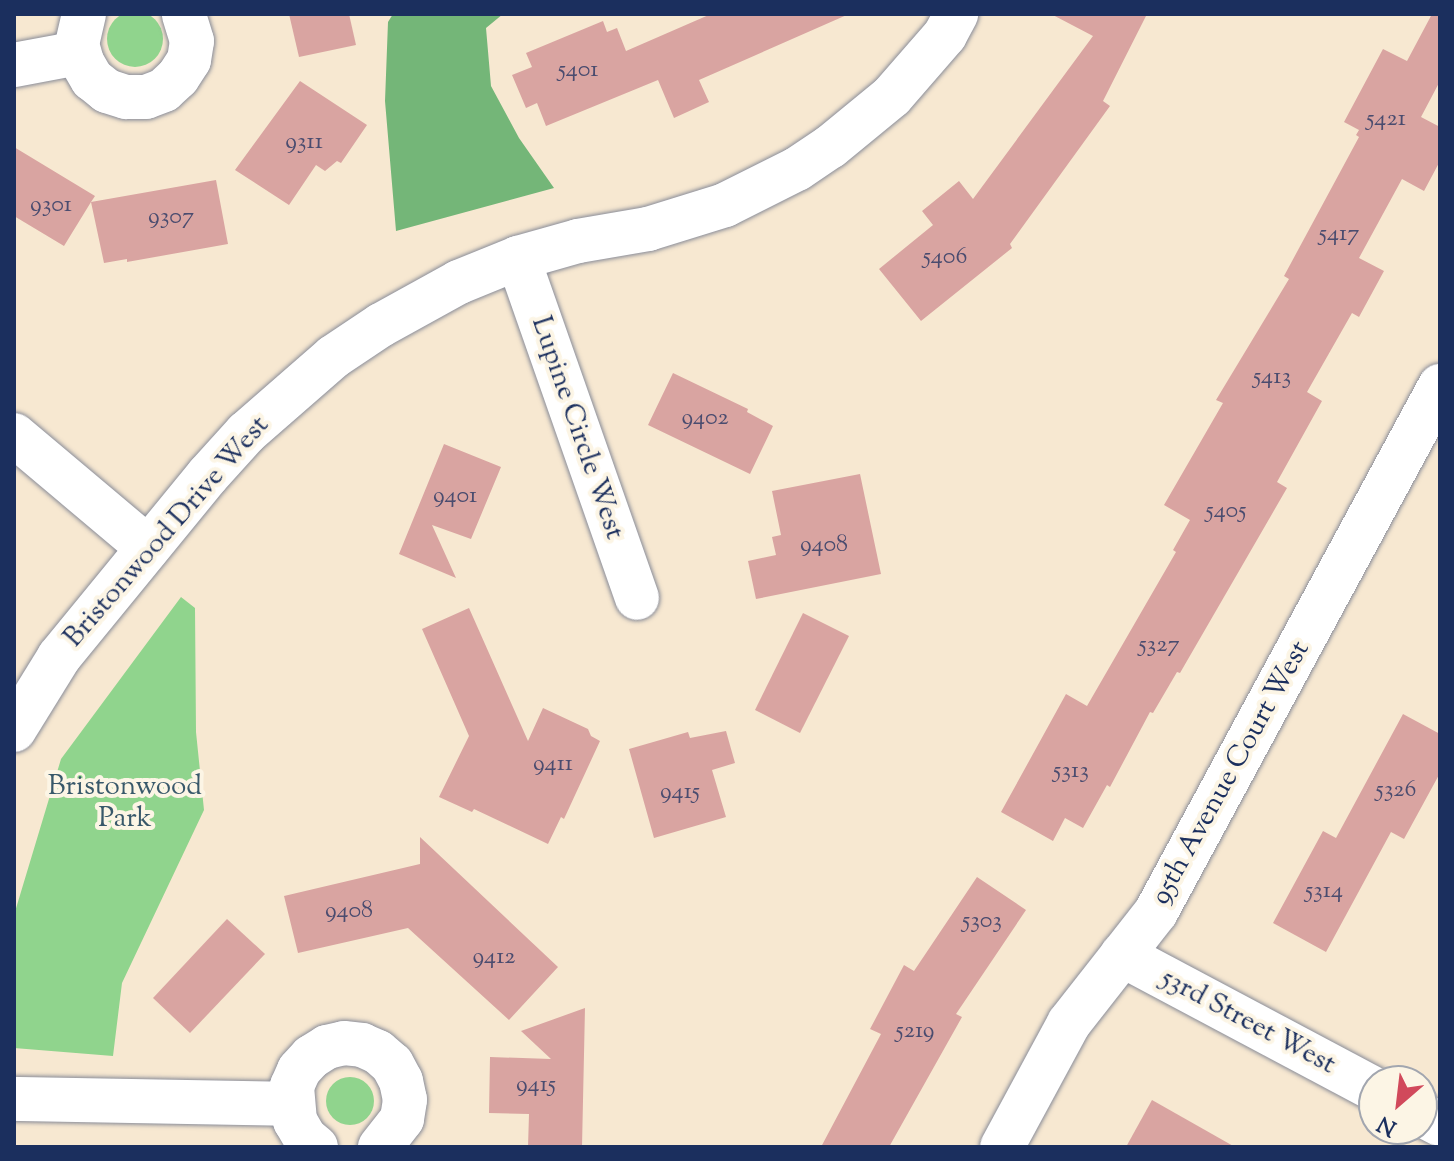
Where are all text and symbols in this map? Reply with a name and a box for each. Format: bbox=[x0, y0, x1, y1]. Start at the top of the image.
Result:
house number: 5401 bbox=[558, 57, 598, 85]
house number: 5421 bbox=[1366, 106, 1406, 134]
house number: 9311 bbox=[285, 129, 323, 157]
house number: 9301 bbox=[30, 192, 72, 220]
house number: 9307 bbox=[148, 204, 194, 232]
house number: 5417 bbox=[1319, 221, 1359, 249]
house number: 5406 bbox=[923, 244, 967, 272]
street label: Lupine Circle West bbox=[523, 312, 631, 544]
house number: 5413 bbox=[1253, 364, 1291, 392]
house number: 9402 bbox=[681, 405, 729, 433]
street label: Bristonwood Drive West bbox=[57, 409, 277, 655]
house number: 9401 bbox=[433, 483, 477, 511]
house number: 5405 bbox=[1206, 498, 1246, 526]
house number: 9408 bbox=[800, 532, 848, 560]
house number: 5327 bbox=[1138, 632, 1180, 660]
street label: 95th Avenue Court West bbox=[1145, 635, 1317, 911]
house number: 9411 bbox=[533, 751, 573, 779]
house number: 5313 bbox=[1053, 758, 1089, 786]
park label: Bristonwood Park bbox=[48, 770, 202, 836]
house number: 5326 bbox=[1375, 777, 1417, 805]
house number: 9415 bbox=[660, 779, 700, 807]
house number: 5314 bbox=[1305, 878, 1343, 906]
house number: 9408 bbox=[325, 898, 373, 926]
house number: 5303 bbox=[962, 908, 1002, 936]
house number: 9412 bbox=[472, 944, 516, 972]
street label: 53rd Street West bbox=[1155, 962, 1341, 1082]
house number: 5219 bbox=[895, 1018, 935, 1046]
north arrow bbox=[1358, 1065, 1438, 1145]
house number: 9415 bbox=[516, 1072, 556, 1100]
text: N bbox=[1372, 1106, 1403, 1143]

